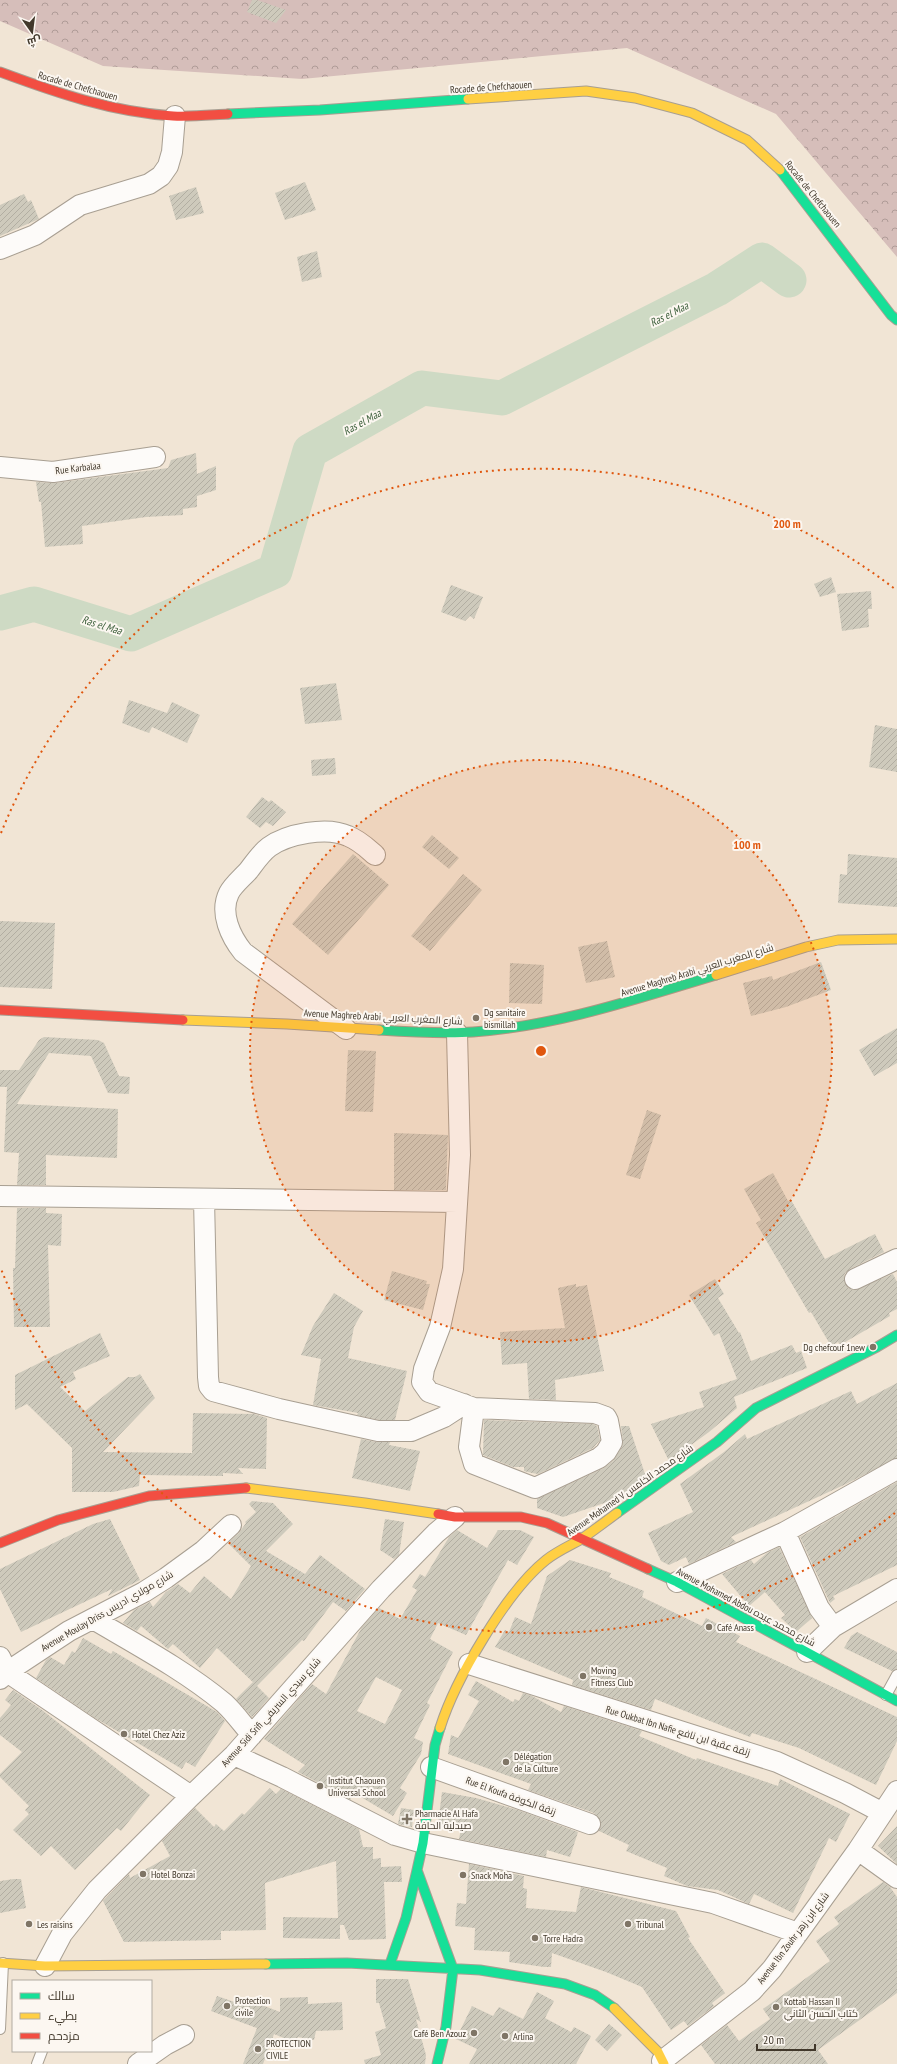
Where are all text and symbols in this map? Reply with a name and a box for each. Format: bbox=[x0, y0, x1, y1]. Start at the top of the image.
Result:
north arrow bbox=[12, 12, 52, 52]
text: ش bbox=[26, 33, 43, 50]
street label: Rocade de Chefchaouen bbox=[37, 68, 119, 104]
street label: Rocade de Chefchaouen bbox=[450, 78, 532, 96]
street label: Rocade de Chefchaouen bbox=[782, 158, 844, 230]
water label: Ras el Maa bbox=[648, 298, 691, 330]
water label: Ras el Maa bbox=[341, 406, 384, 438]
street label: Rue Karbalaa bbox=[55, 459, 101, 477]
text: 200 m bbox=[773, 516, 801, 531]
water label: Ras el Maa bbox=[80, 612, 124, 638]
text: 100 m bbox=[733, 837, 761, 852]
street label: Avenue Maghreb Arabi شارع المغرب العربي bbox=[619, 941, 775, 1000]
street label: Avenue Maghreb Arabi شارع المغرب العربي bbox=[303, 1006, 463, 1029]
place label: Dg sanitaire bismillah bbox=[484, 1006, 525, 1031]
marker: Dg sanitaire bismillah bbox=[471, 1013, 481, 1023]
centre of rings bbox=[534, 1044, 548, 1058]
place label: Dg chefcouf 1new bbox=[803, 1341, 865, 1354]
marker: Dg chefcouf 1new bbox=[868, 1342, 878, 1352]
street label: Avenue Mohamed V شارع محمد الخامس bbox=[564, 1441, 696, 1539]
street label: Avenue Mohamed Abdou شارع محمد عبده bbox=[674, 1565, 818, 1649]
street label: Avenue Moulay Driss شارع مولاي ادريس bbox=[38, 1568, 176, 1655]
place label: Café Anass bbox=[717, 1621, 754, 1634]
marker: Café Anass bbox=[704, 1622, 714, 1632]
street label: Avenue Sidi Srifi شارع سيدي السريفي bbox=[218, 1655, 324, 1770]
place label: Moving Fitness Club bbox=[591, 1664, 633, 1689]
marker: Moving Fitness Club bbox=[578, 1671, 588, 1681]
street label: Rue Oukbat Ibn Nafie زنقة عقبة ابن نافع bbox=[604, 1703, 752, 1759]
place label: Hotel Chez Aziz bbox=[132, 1728, 186, 1741]
marker: Hotel Chez Aziz bbox=[119, 1729, 129, 1739]
place label: Délégation de la Culture bbox=[514, 1750, 558, 1775]
marker: Délégation de la Culture bbox=[501, 1757, 511, 1767]
place label: Institut Chaouen Universal School bbox=[328, 1774, 386, 1799]
street label: Rue El Koufa زنقة الكوفة bbox=[464, 1774, 558, 1818]
marker: Institut Chaouen Universal School bbox=[315, 1781, 325, 1791]
place label: Pharmacie Al Hafa صيدلية الحافة bbox=[415, 1807, 478, 1832]
marker: Pharmacie Al Hafa صيدلية الحافة bbox=[402, 1814, 412, 1824]
place label: Hotel Bonzai bbox=[151, 1868, 195, 1881]
marker: Hotel Bonzai bbox=[138, 1869, 148, 1879]
place label: Snack Moha bbox=[471, 1869, 512, 1882]
marker: Snack Moha bbox=[458, 1870, 468, 1880]
street label: Avenue Ibn Zouhr شارع ابن زهر bbox=[754, 1889, 832, 1987]
place label: Les raisins bbox=[37, 1918, 73, 1931]
place label: Tribunal bbox=[636, 1918, 665, 1931]
marker: Les raisins bbox=[24, 1919, 34, 1929]
marker: Tribunal bbox=[623, 1919, 633, 1929]
place label: Torre Hadra bbox=[543, 1932, 583, 1945]
marker: Torre Hadra bbox=[530, 1933, 540, 1943]
legend bbox=[12, 1980, 152, 2052]
text: سالك bbox=[48, 1988, 75, 2003]
place label: Protection civile bbox=[235, 1994, 270, 2019]
place label: Kottab Hassan II كتاب الحسن الثاني bbox=[784, 1995, 858, 2021]
marker: Protection civile bbox=[222, 2001, 232, 2011]
marker: Kottab Hassan II كتاب الحسن الثاني bbox=[771, 2002, 781, 2012]
text: بطيء bbox=[48, 2008, 77, 2026]
scale bar bbox=[757, 2026, 815, 2052]
place label: Café Ben Azouz bbox=[413, 2027, 466, 2040]
text: مزدحم bbox=[48, 2028, 80, 2044]
marker: Café Ben Azouz bbox=[469, 2028, 479, 2038]
place label: Arlina bbox=[513, 2030, 533, 2043]
marker: Arlina bbox=[500, 2031, 510, 2041]
text: 20 m bbox=[763, 2032, 784, 2047]
place label: PROTECTION CIVILE bbox=[266, 2037, 311, 2062]
marker: PROTECTION CIVILE bbox=[253, 2044, 263, 2054]

